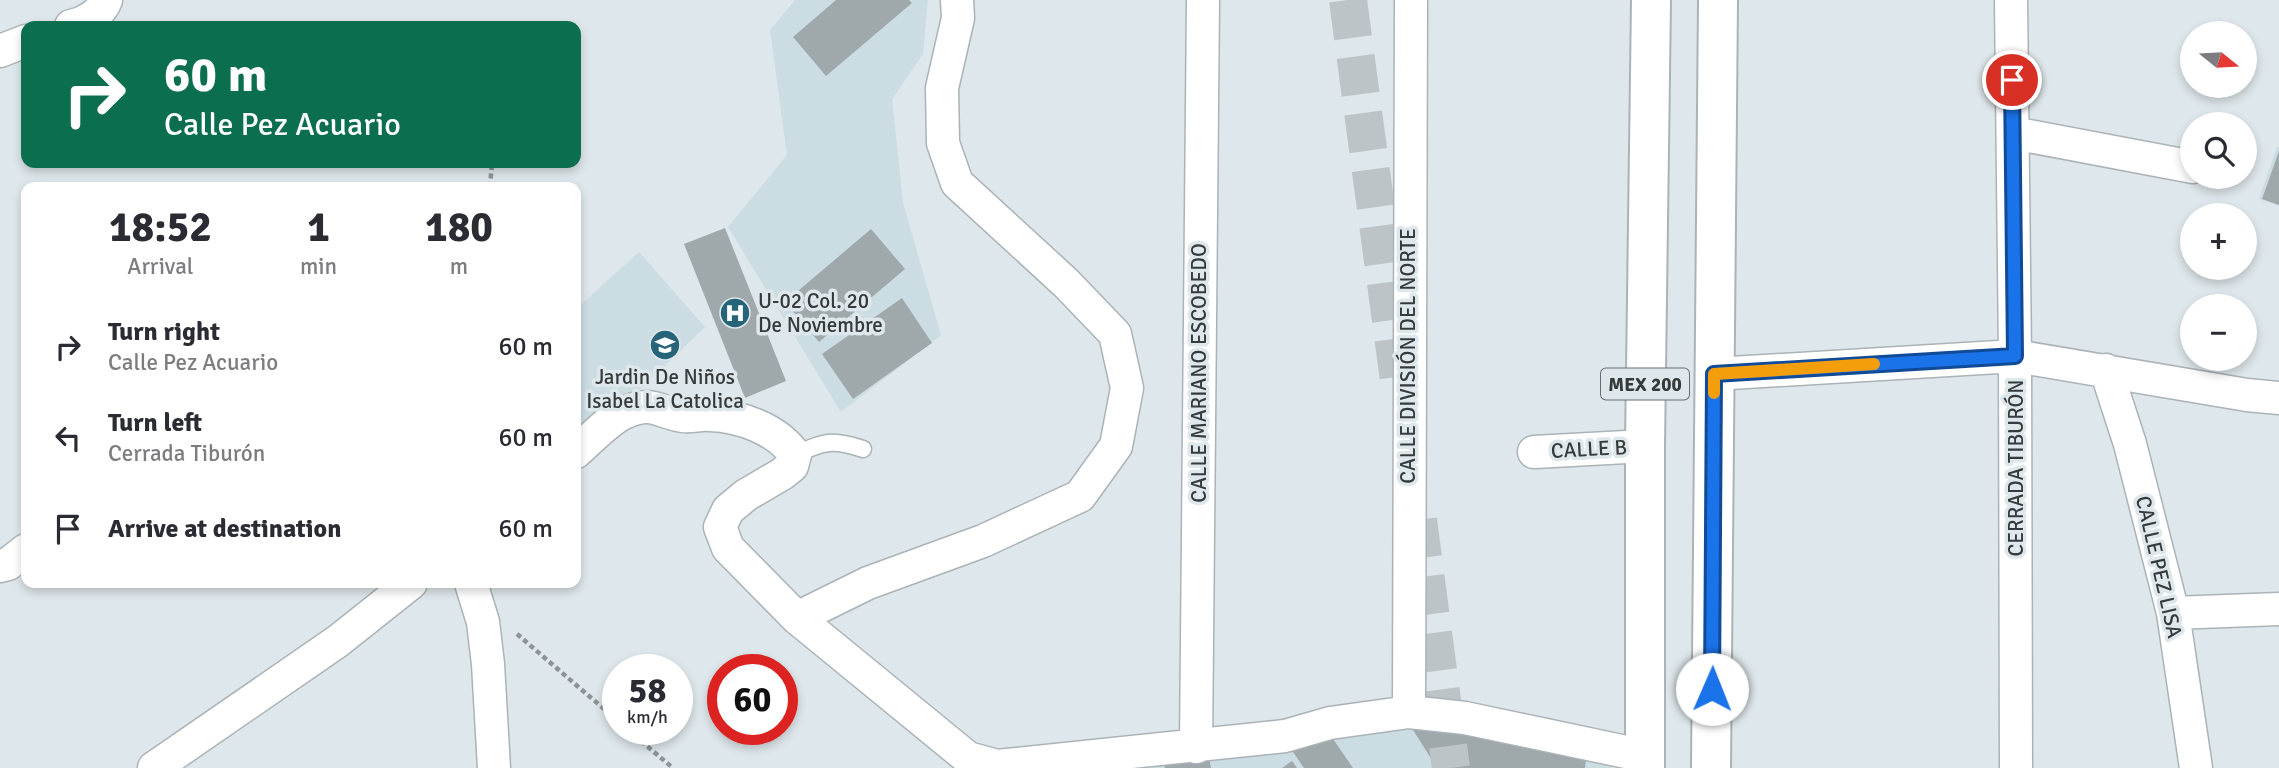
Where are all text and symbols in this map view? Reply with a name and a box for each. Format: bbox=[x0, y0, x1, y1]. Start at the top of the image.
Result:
north arrow bbox=[2180, 21, 2258, 98]
map controls bbox=[2180, 21, 2257, 371]
text: 60 m bbox=[164, 45, 267, 105]
icon: right bbox=[49, 49, 140, 140]
pin bbox=[1982, 50, 2042, 110]
icon: arrive bbox=[1993, 61, 2031, 99]
text: Calle Pez Acuario bbox=[164, 105, 401, 144]
button: search bbox=[2180, 112, 2257, 189]
text: 18:52 bbox=[109, 202, 212, 253]
text: 1 bbox=[307, 202, 330, 253]
text: 180 bbox=[425, 202, 493, 253]
button: + bbox=[2180, 203, 2257, 280]
street label: CALLE DIVISIÓN DEL NORTE bbox=[1395, 228, 1421, 484]
street label: CALLE MARIANO ESCOBEDO bbox=[1186, 243, 1212, 503]
text: Arrival bbox=[127, 252, 194, 281]
text: min bbox=[300, 252, 337, 281]
text: m bbox=[450, 252, 468, 281]
place label: U-02 Col. 20 De Noviembre bbox=[758, 288, 883, 338]
button: − bbox=[2180, 294, 2257, 371]
hospital icon: U-02 Col. 20 De Noviembre bbox=[718, 296, 752, 330]
text: Turn right bbox=[108, 316, 220, 348]
icon: right bbox=[49, 328, 87, 366]
school or university icon: Jardin De Niños Isabel La Catolica bbox=[648, 328, 682, 362]
text: 60 m bbox=[498, 331, 553, 363]
text: Calle Pez Acuario bbox=[108, 348, 278, 377]
place label: Jardin De Niños Isabel La Catolica bbox=[586, 364, 744, 414]
road number: MEX 200 bbox=[1601, 368, 1689, 400]
street label: CERRADA TIBURÓN bbox=[2003, 379, 2029, 557]
text: Turn left bbox=[108, 407, 202, 439]
icon: left bbox=[49, 419, 87, 457]
text: 60 m bbox=[498, 422, 553, 454]
street label: CALLE B bbox=[1550, 434, 1628, 464]
text: Cerrada Tiburón bbox=[108, 439, 265, 468]
street label: CALLE PEZ LISA bbox=[2130, 493, 2188, 641]
icon: arrive bbox=[49, 510, 87, 548]
text: Arrive at destination bbox=[108, 513, 341, 545]
text: 60 m bbox=[498, 513, 553, 545]
position arrow bbox=[1675, 652, 1749, 726]
speed limit sign: 60 bbox=[707, 654, 798, 745]
text: 58 bbox=[629, 669, 666, 712]
text: km/h bbox=[627, 706, 668, 728]

